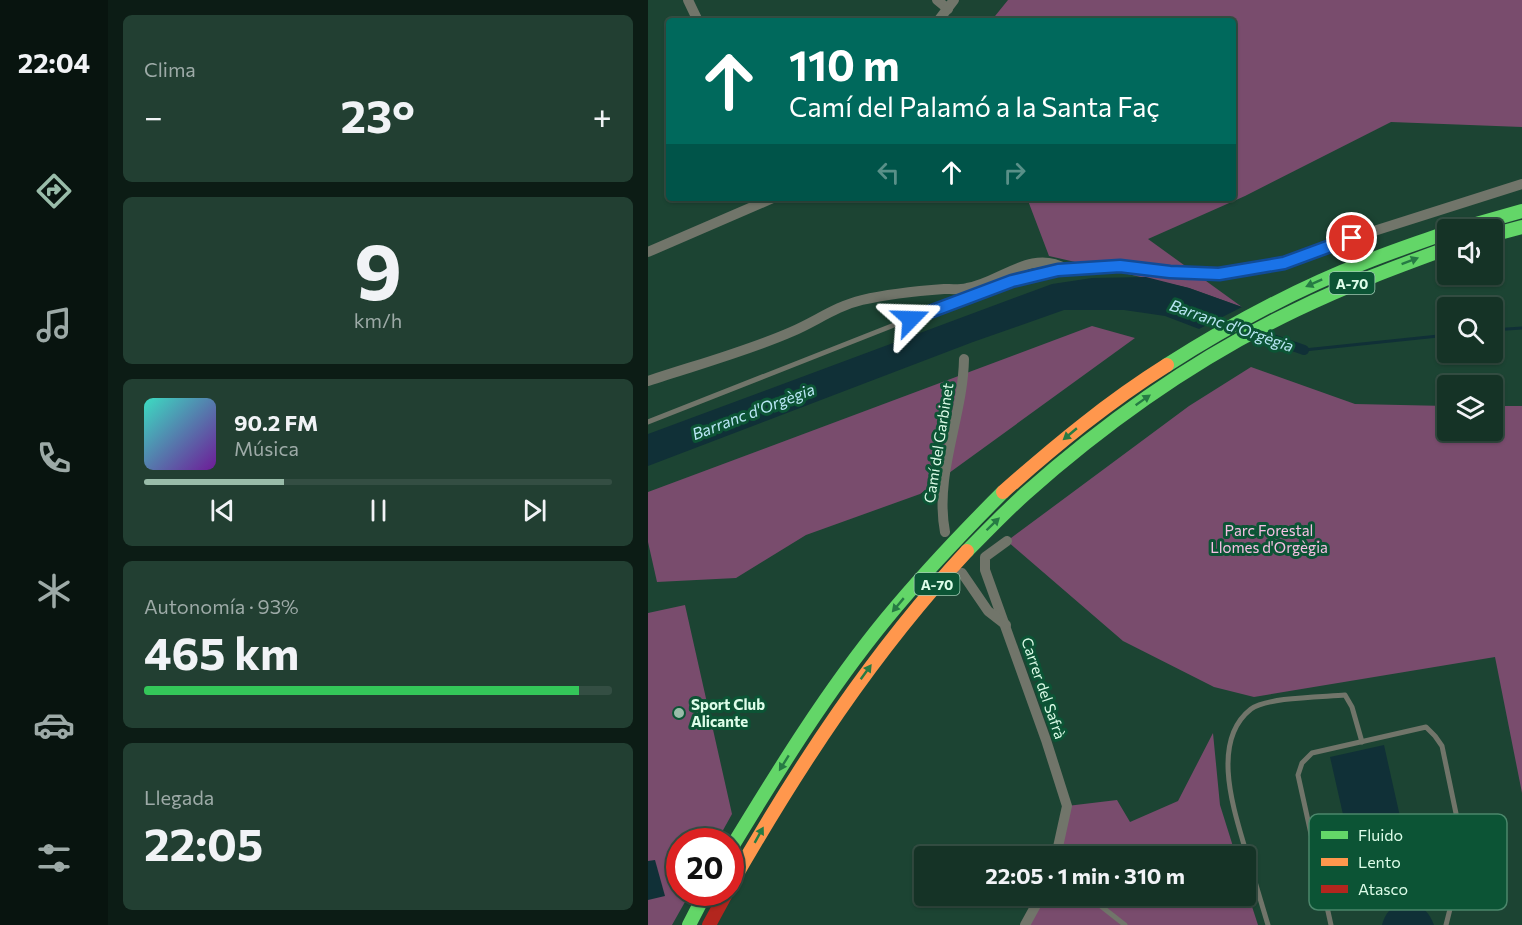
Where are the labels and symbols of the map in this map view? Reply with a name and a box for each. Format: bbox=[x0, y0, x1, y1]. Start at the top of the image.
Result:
pin bbox=[1326, 212, 1377, 263]
one-way arrow bbox=[1401, 256, 1419, 266]
road number: A-70 bbox=[1330, 272, 1374, 294]
one-way arrow bbox=[1306, 278, 1323, 287]
position arrow bbox=[879, 287, 943, 351]
water label: Barranc d'Orgègia bbox=[1168, 295, 1296, 355]
water label: Barranc d'Orgègia bbox=[689, 379, 817, 443]
street label: Camí del Garbinet bbox=[920, 382, 956, 504]
one-way arrow bbox=[1134, 394, 1150, 406]
one-way arrow bbox=[1062, 428, 1078, 441]
one-way arrow bbox=[985, 517, 1000, 531]
park label: Parc Forestal Llomes d'Orgègia bbox=[1210, 521, 1328, 556]
road number: A-70 bbox=[914, 573, 960, 595]
one-way arrow bbox=[892, 597, 905, 612]
street label: Carrer del Safrà bbox=[1018, 635, 1070, 741]
one-way arrow bbox=[860, 665, 872, 681]
place label: Sport Club Alicante bbox=[691, 695, 765, 730]
marker: Sport Club Alicante bbox=[672, 706, 686, 720]
one-way arrow bbox=[779, 755, 790, 771]
legend bbox=[1309, 814, 1507, 910]
text: Fluido bbox=[1358, 825, 1403, 844]
one-way arrow bbox=[754, 826, 764, 843]
speed limit sign: 20 bbox=[666, 828, 744, 906]
text: Lento bbox=[1358, 852, 1401, 871]
text: Atasco bbox=[1358, 879, 1408, 898]

